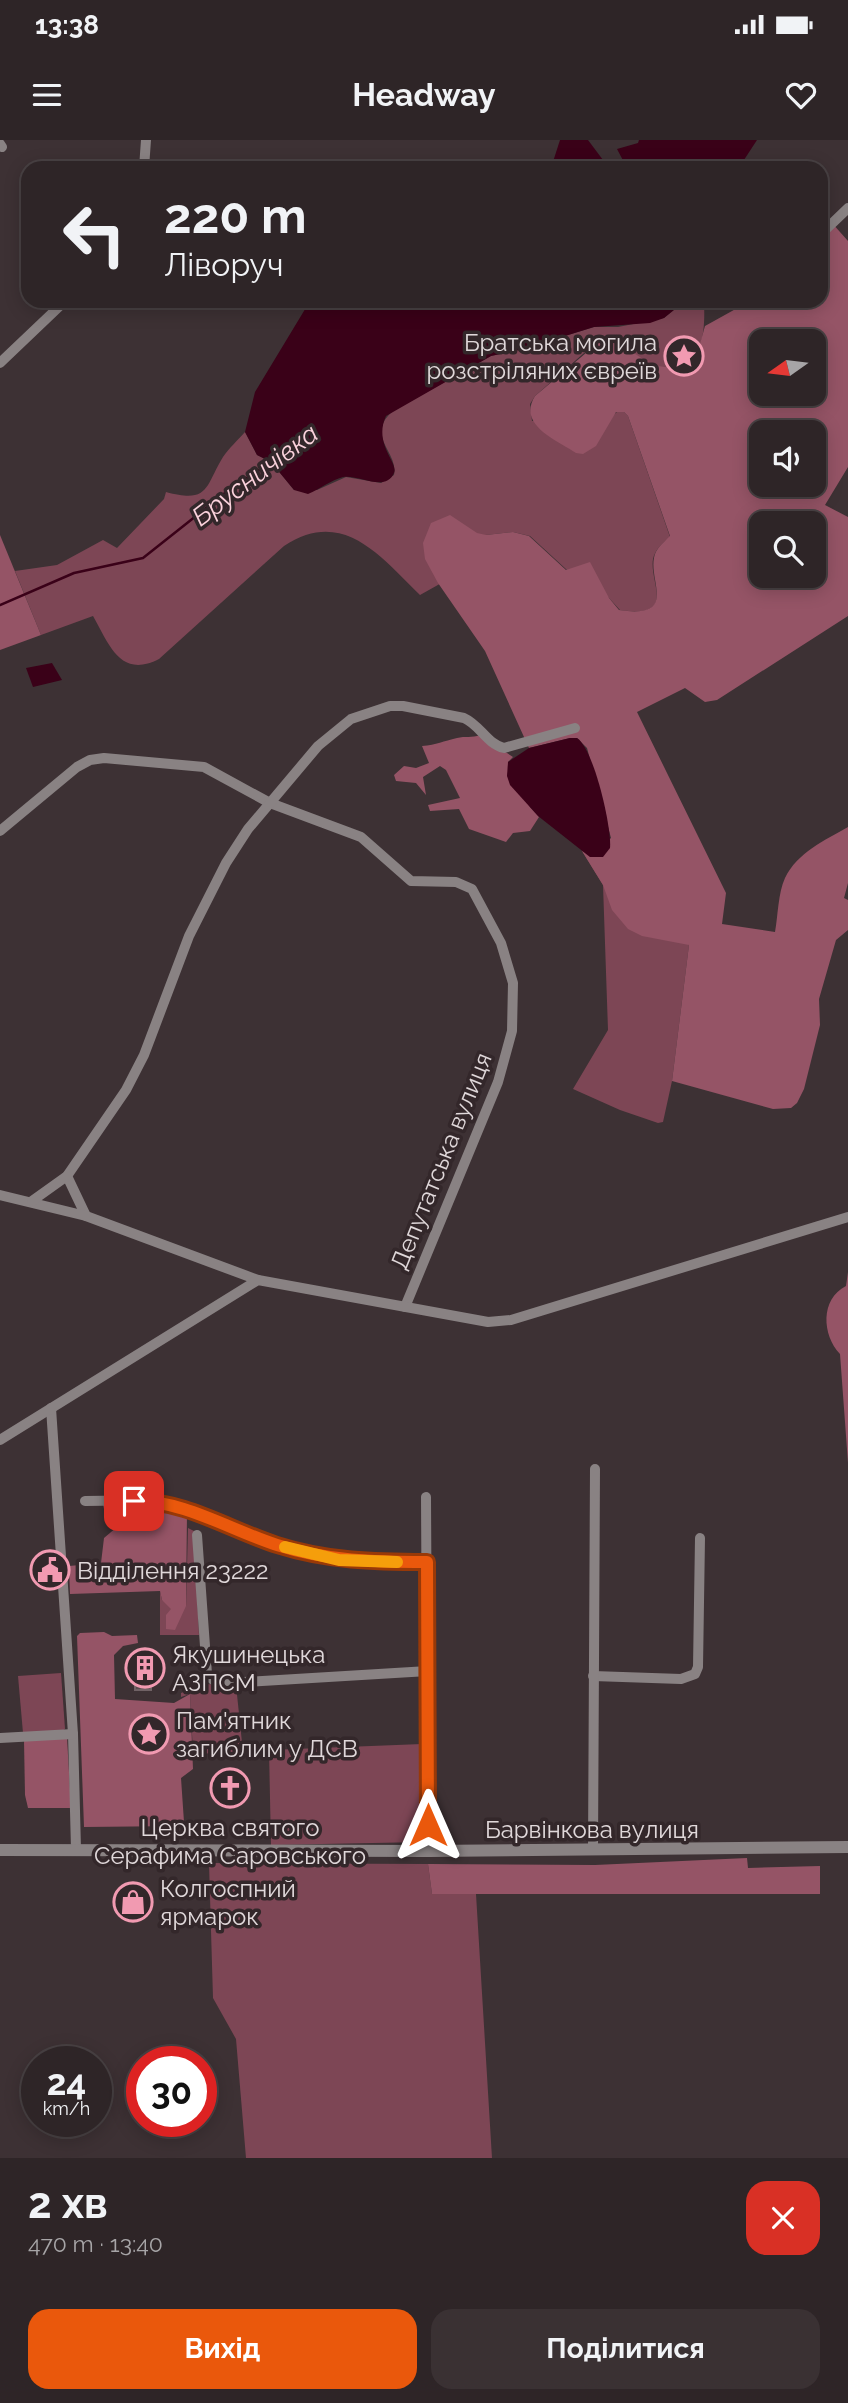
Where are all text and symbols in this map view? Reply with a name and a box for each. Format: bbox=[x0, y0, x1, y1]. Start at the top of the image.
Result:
text: 13:38 bbox=[35, 10, 99, 40]
icon: menu bbox=[28, 76, 66, 114]
text: Headway bbox=[352, 76, 496, 113]
icon: heart bbox=[782, 76, 820, 114]
text: 220 m bbox=[164, 187, 307, 244]
icon: left bbox=[49, 189, 140, 280]
text: Ліворуч bbox=[164, 246, 283, 283]
place label: Братська могила розстріляних євреїв bbox=[426, 328, 657, 385]
north arrow bbox=[749, 329, 826, 406]
map controls bbox=[749, 329, 826, 588]
place icon: Братська могила розстріляних євреїв bbox=[663, 335, 705, 377]
water label: Брусничівка bbox=[186, 418, 324, 532]
button: sound bbox=[749, 420, 826, 497]
button: search bbox=[749, 511, 826, 588]
street label: Депутатська вулиця bbox=[384, 1048, 498, 1274]
pin bbox=[104, 1471, 164, 1531]
icon: arrive bbox=[115, 1482, 153, 1520]
public building icon: Відділення 23222 bbox=[29, 1549, 71, 1591]
place label: Відділення 23222 bbox=[77, 1556, 268, 1585]
place label: Якушинецька АЗПСМ bbox=[172, 1640, 325, 1697]
building icon: Якушинецька АЗПСМ bbox=[124, 1647, 166, 1689]
place label: Пам'ятник загиблим у ДСВ bbox=[176, 1706, 358, 1763]
place icon: Пам'ятник загиблим у ДСВ bbox=[128, 1713, 170, 1755]
church icon: Церква святого Серафима Саровського bbox=[209, 1767, 251, 1809]
position arrow bbox=[391, 1788, 465, 1862]
place label: Церква святого Серафима Саровського bbox=[94, 1813, 366, 1870]
street label: Барвінкова вулиця bbox=[485, 1815, 699, 1844]
place label: Колгоспний ярмарок bbox=[160, 1874, 296, 1931]
shop icon: Колгоспний ярмарок bbox=[112, 1881, 154, 1923]
speed limit sign: 30 bbox=[126, 2046, 217, 2137]
text: 24 bbox=[47, 2062, 86, 2103]
text: km/h bbox=[43, 2098, 90, 2119]
text: 2 хв bbox=[28, 2179, 108, 2228]
button: close bbox=[746, 2181, 820, 2255]
text: 470 m · 13:40 bbox=[28, 2230, 163, 2257]
button: Вихід bbox=[28, 2309, 417, 2389]
button: Поділитися bbox=[431, 2309, 820, 2389]

